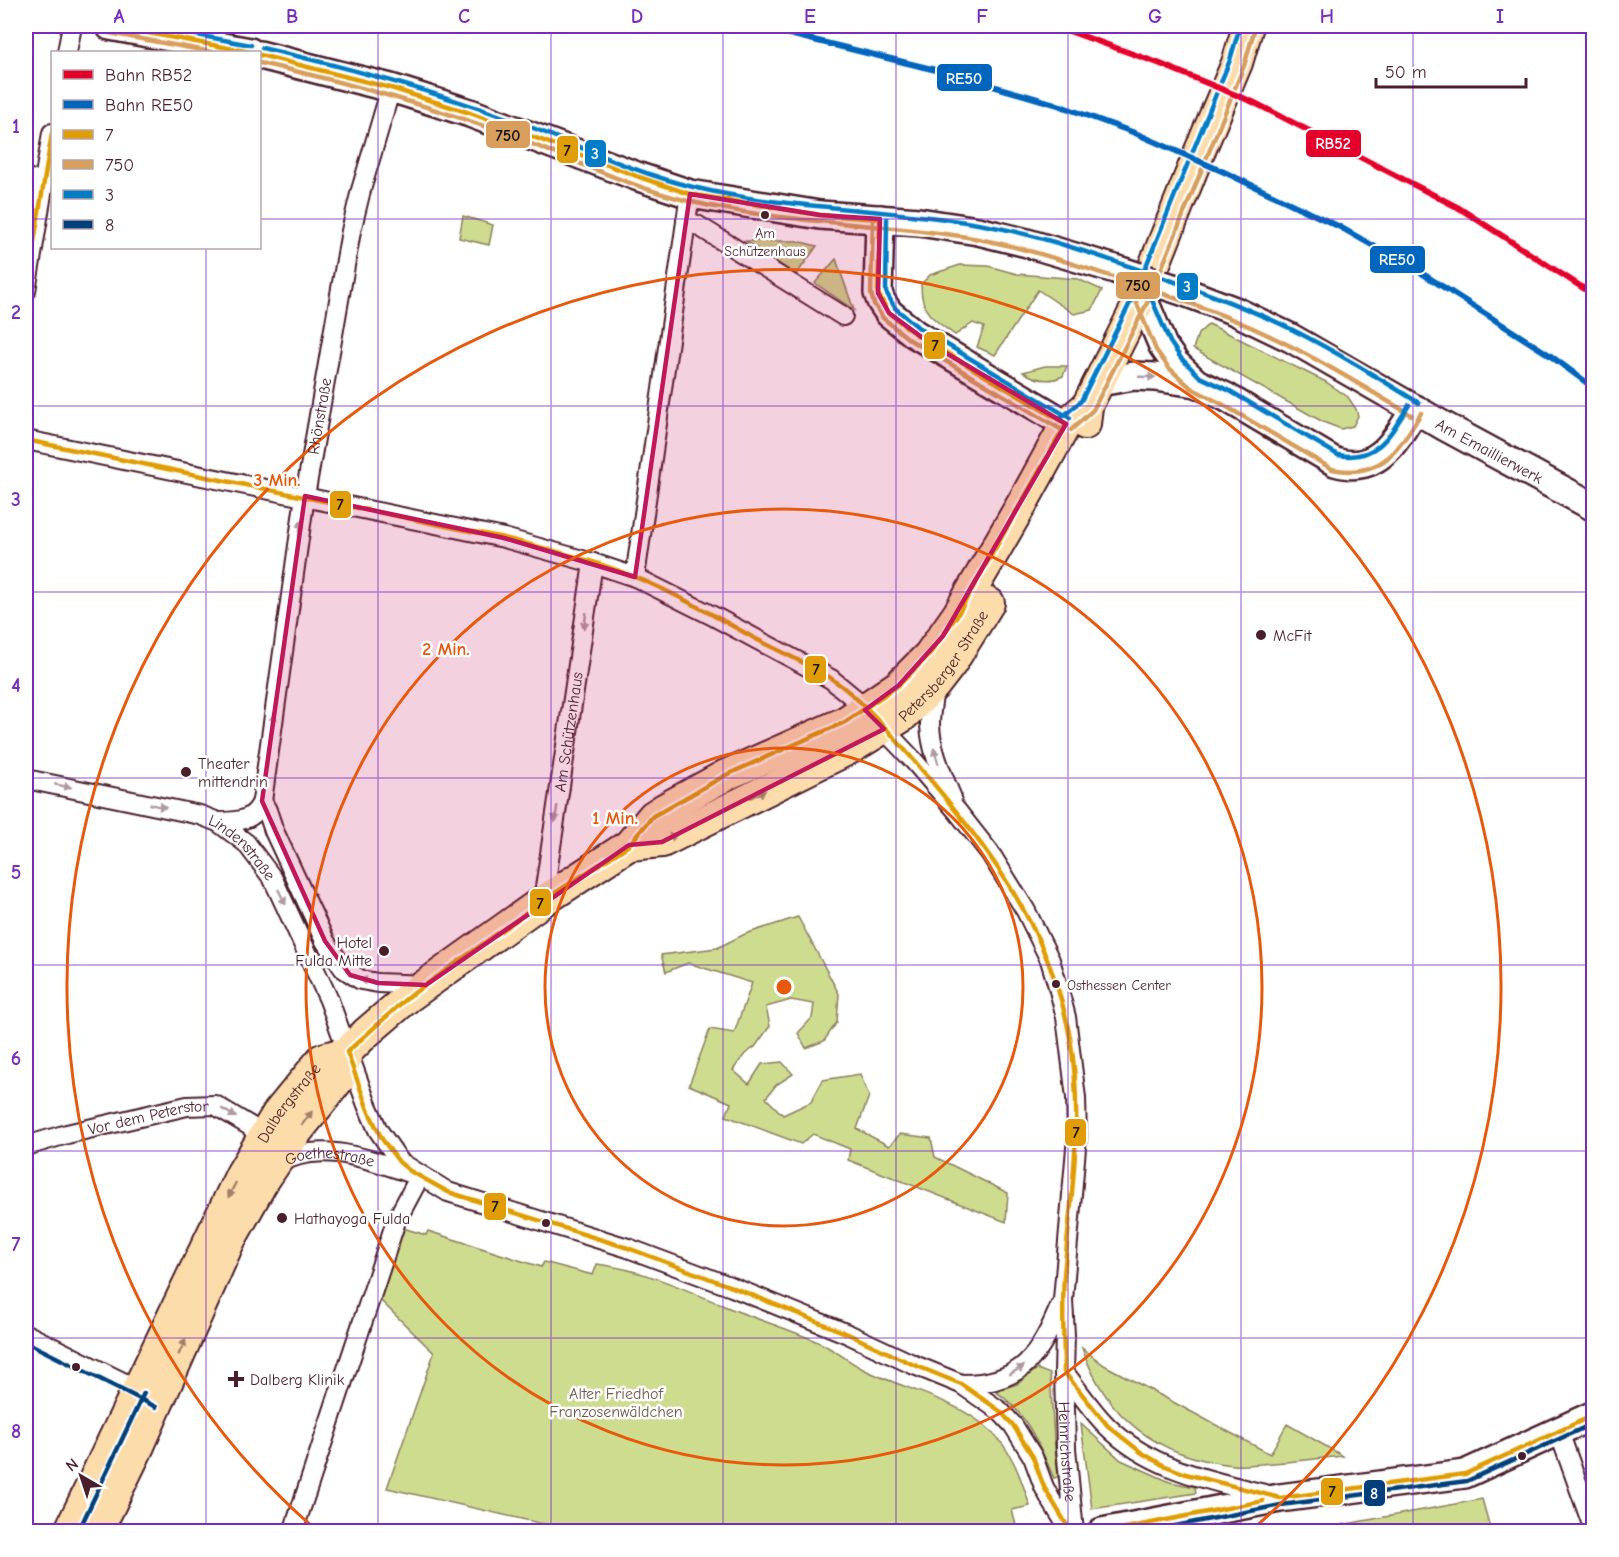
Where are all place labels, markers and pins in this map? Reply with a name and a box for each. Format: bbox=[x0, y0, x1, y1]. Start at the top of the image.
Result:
marker: Am Schützenhaus bbox=[759, 209, 771, 221]
place label: Am Schützenhaus bbox=[724, 225, 806, 260]
place label: McFit bbox=[1273, 627, 1312, 645]
marker: McFit bbox=[1254, 628, 1268, 642]
place label: Theater mittendrin bbox=[198, 755, 268, 791]
marker: Theater mittendrin bbox=[179, 765, 193, 779]
place label: Hotel Fulda Mitte bbox=[295, 934, 372, 970]
marker: Hotel Fulda Mitte bbox=[377, 944, 391, 958]
centre of rings bbox=[774, 977, 794, 997]
place label: Osthessen Center bbox=[1067, 977, 1171, 994]
marker: Osthessen Center bbox=[1050, 978, 1062, 990]
place label: Hathayoga Fulda bbox=[294, 1210, 410, 1228]
marker: Hathayoga Fulda bbox=[275, 1211, 289, 1225]
unlabelled marker bbox=[540, 1217, 552, 1229]
unlabelled marker bbox=[70, 1361, 82, 1373]
marker: Dalberg Klinik bbox=[227, 1370, 245, 1388]
place label: Dalberg Klinik bbox=[250, 1371, 345, 1389]
unlabelled marker bbox=[1516, 1450, 1528, 1462]

